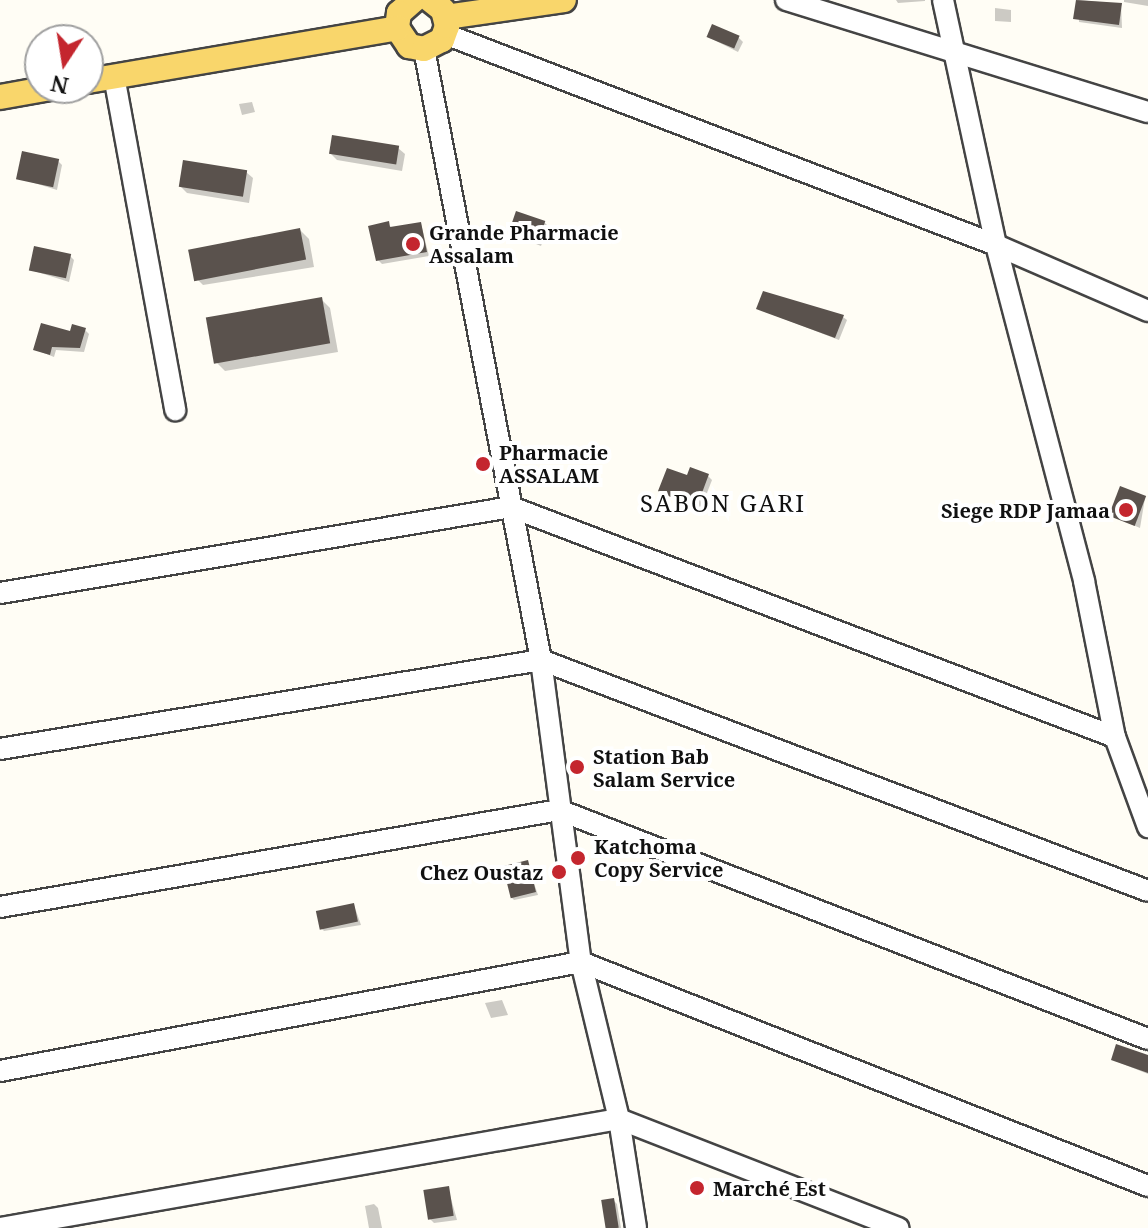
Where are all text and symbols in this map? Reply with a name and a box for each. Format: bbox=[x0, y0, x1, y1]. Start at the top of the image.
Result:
north arrow bbox=[24, 24, 104, 104]
text: N bbox=[48, 69, 71, 102]
place label: Grande Pharmacie Assalam bbox=[429, 220, 619, 267]
marker: Grande Pharmacie Assalam bbox=[404, 235, 422, 253]
place label: Pharmacie ASSALAM bbox=[499, 440, 608, 487]
marker: Pharmacie ASSALAM bbox=[474, 455, 492, 473]
district label: SABON GARI bbox=[640, 489, 806, 517]
place label: Siege RDP Jamaa bbox=[941, 498, 1110, 522]
marker: Siege RDP Jamaa bbox=[1117, 501, 1135, 519]
place label: Station Bab Salam Service bbox=[593, 744, 735, 791]
marker: Station Bab Salam Service bbox=[568, 758, 586, 776]
place label: Katchoma Copy Service bbox=[594, 834, 724, 881]
marker: Katchoma Copy Service bbox=[569, 849, 587, 867]
place label: Chez Oustaz bbox=[420, 860, 543, 884]
marker: Chez Oustaz bbox=[550, 863, 568, 881]
place label: Marché Est bbox=[713, 1176, 826, 1200]
marker: Marché Est bbox=[688, 1179, 706, 1197]

